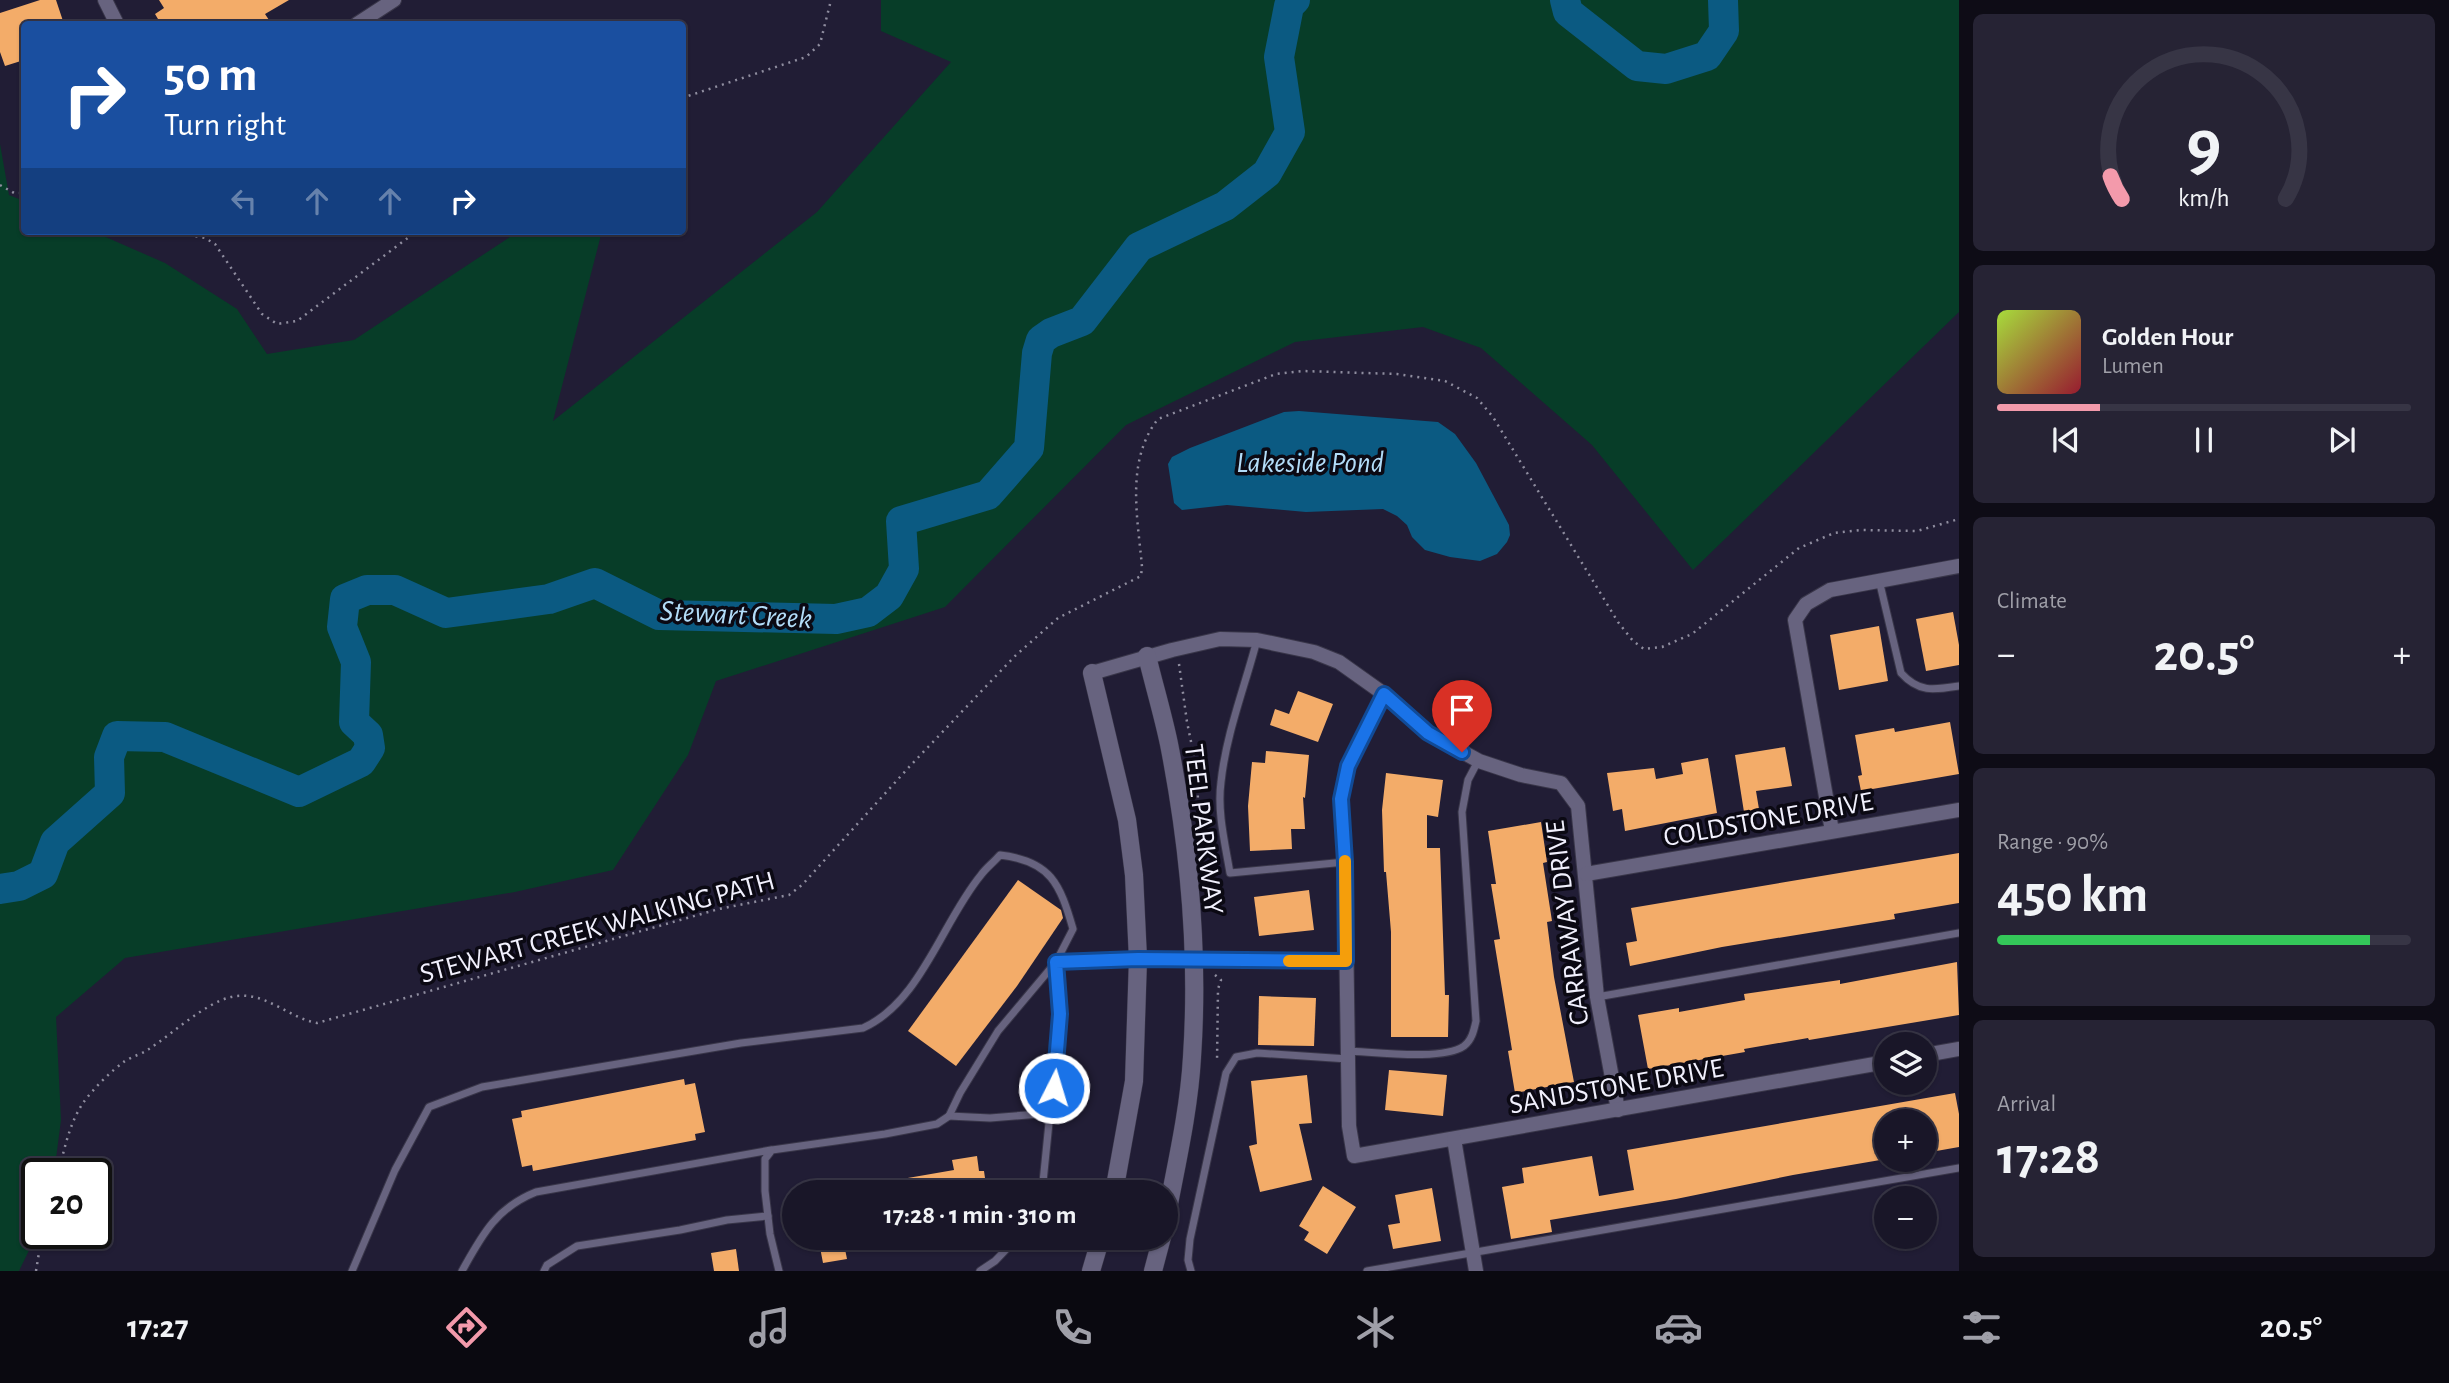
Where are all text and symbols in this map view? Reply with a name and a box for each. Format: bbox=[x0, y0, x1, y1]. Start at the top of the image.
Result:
icon: right bbox=[49, 49, 140, 140]
text: 50 m bbox=[164, 51, 258, 100]
text: Turn right bbox=[164, 109, 286, 141]
text: 9 bbox=[2186, 111, 2222, 184]
icon: left bbox=[225, 182, 263, 220]
icon: ahead bbox=[298, 182, 336, 220]
icon: ahead bbox=[371, 182, 409, 220]
icon: right bbox=[444, 182, 482, 220]
text: km/h bbox=[2178, 186, 2230, 211]
text: Golden Hour bbox=[2102, 324, 2233, 350]
text: Lumen bbox=[2102, 355, 2164, 378]
icon: previous bbox=[2047, 421, 2085, 459]
icon: pause bbox=[2185, 421, 2223, 459]
icon: next bbox=[2323, 421, 2361, 459]
water label: Lakeside Pond bbox=[1236, 448, 1384, 478]
text: Climate bbox=[1997, 590, 2067, 613]
water label: Stewart Creek bbox=[659, 596, 813, 634]
text: 20.5° bbox=[2153, 628, 2255, 680]
text: − bbox=[1997, 636, 2015, 674]
text: + bbox=[2393, 636, 2411, 674]
pin bbox=[1432, 680, 1492, 752]
icon: arrive bbox=[1443, 691, 1481, 729]
street label: TEEL PARKWAY bbox=[1179, 743, 1227, 916]
street label: COLDSTONE DRIVE bbox=[1661, 788, 1875, 852]
street label: CARRAWAY DRIVE bbox=[1542, 819, 1594, 1027]
text: Range · 90% bbox=[1997, 831, 2108, 854]
street label: STEWART CREEK WALKING PATH bbox=[417, 867, 778, 989]
text: 450 km bbox=[1997, 869, 2148, 921]
map controls bbox=[1874, 1032, 1937, 1249]
button: layers bbox=[1874, 1032, 1937, 1095]
position arrow bbox=[1017, 1051, 1091, 1125]
street label: SANDSTONE DRIVE bbox=[1507, 1054, 1726, 1120]
text: Arrival bbox=[1997, 1093, 2056, 1116]
button: + bbox=[1874, 1109, 1937, 1172]
text: 17:28 bbox=[1997, 1131, 2100, 1183]
speed limit sign: 20 bbox=[21, 1158, 112, 1249]
button: − bbox=[1874, 1186, 1937, 1249]
text: 17:28 · 1 min · 310 m bbox=[883, 1202, 1077, 1228]
icon: directions bbox=[442, 1303, 491, 1352]
icon: music bbox=[745, 1303, 794, 1352]
icon: phone bbox=[1048, 1303, 1097, 1352]
icon: climate bbox=[1351, 1303, 1400, 1352]
icon: car bbox=[1654, 1303, 1703, 1352]
icon: filters bbox=[1957, 1303, 2006, 1352]
text: 17:27 bbox=[127, 1311, 189, 1343]
text: 20.5° bbox=[2260, 1311, 2322, 1343]

